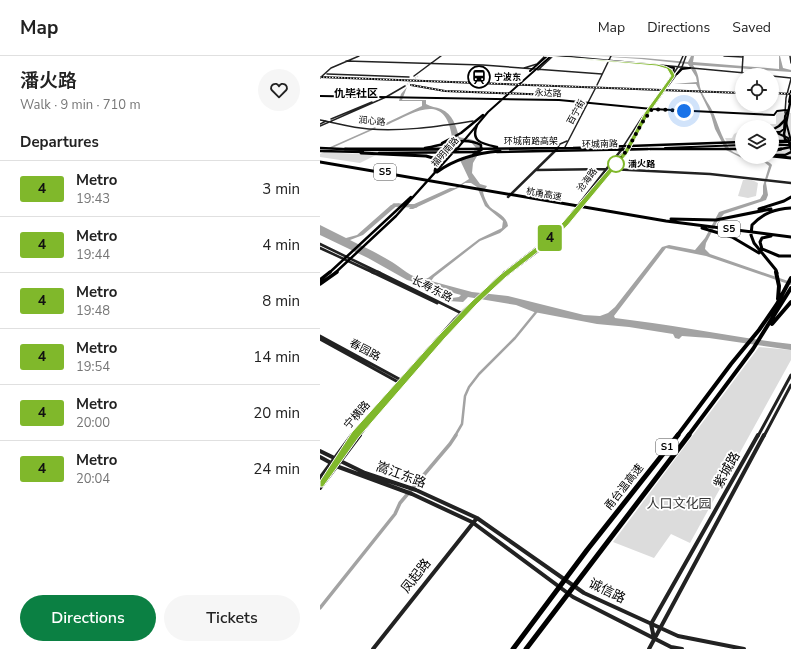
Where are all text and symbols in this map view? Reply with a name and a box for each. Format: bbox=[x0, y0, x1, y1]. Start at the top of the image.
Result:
text: Map bbox=[20, 15, 58, 41]
text: Map bbox=[598, 18, 625, 37]
text: Directions bbox=[647, 18, 710, 37]
text: Saved bbox=[732, 18, 771, 37]
station icon: 宁波东 bbox=[466, 64, 492, 90]
text: 潘火路 bbox=[20, 68, 77, 94]
map controls bbox=[735, 68, 779, 164]
button: locate bbox=[735, 68, 779, 112]
button: heart bbox=[258, 69, 300, 111]
place label: 宁波东 bbox=[494, 71, 521, 83]
district label: 仇毕社区 bbox=[334, 86, 378, 101]
street label: 永达路 bbox=[534, 87, 562, 99]
text: Walk · 9 min · 710 m bbox=[20, 96, 141, 114]
street label: 百宁街 bbox=[564, 97, 588, 127]
your location bbox=[674, 101, 694, 121]
street label: 润心路 bbox=[358, 114, 386, 128]
button: layers bbox=[735, 120, 779, 164]
text: Departures bbox=[20, 132, 99, 152]
street label: 福明南路 bbox=[429, 134, 461, 170]
street label: 环城南路高架 bbox=[504, 135, 558, 147]
street label: 环城南路 bbox=[582, 138, 618, 150]
marker: 潘火路 bbox=[607, 155, 625, 173]
place label: 潘火路 bbox=[628, 158, 656, 170]
road number: S5 bbox=[374, 164, 396, 180]
street label: 沧海路 bbox=[574, 166, 600, 194]
text: Metro bbox=[76, 170, 117, 190]
text: 4 bbox=[38, 179, 46, 198]
text: 3 min bbox=[262, 179, 300, 199]
street label: 杭甬高速 bbox=[525, 185, 563, 203]
text: 19:43 bbox=[76, 190, 110, 208]
road number: S5 bbox=[718, 221, 740, 237]
line badge: 4 bbox=[537, 225, 563, 251]
text: Metro bbox=[76, 226, 117, 246]
text: 4 bbox=[546, 228, 554, 247]
text: 4 bbox=[38, 235, 46, 254]
text: 4 min bbox=[262, 235, 300, 255]
text: 19:44 bbox=[76, 246, 110, 264]
street label: 长寿东路 bbox=[409, 272, 455, 306]
text: Metro bbox=[76, 282, 117, 302]
text: 4 bbox=[38, 291, 46, 310]
text: 8 min bbox=[262, 291, 300, 311]
text: 19:48 bbox=[76, 302, 110, 320]
street label: 春园路 bbox=[347, 336, 383, 364]
text: Metro bbox=[76, 338, 117, 358]
text: 4 bbox=[38, 347, 46, 366]
text: 14 min bbox=[253, 347, 300, 367]
text: 19:54 bbox=[76, 358, 110, 376]
text: Metro bbox=[76, 394, 117, 414]
street label: 宁横路 bbox=[341, 398, 373, 432]
text: 4 bbox=[38, 403, 46, 422]
text: 20 min bbox=[253, 403, 300, 423]
text: 20:00 bbox=[76, 414, 110, 432]
road number: S1 bbox=[656, 439, 678, 455]
street label: 紫城路 bbox=[710, 449, 744, 491]
text: Metro bbox=[76, 450, 117, 470]
street label: 嵩江东路 bbox=[373, 458, 429, 492]
text: 4 bbox=[38, 459, 46, 478]
text: 24 min bbox=[253, 459, 300, 479]
street label: 甬台温高速 bbox=[601, 461, 647, 513]
text: 20:04 bbox=[76, 470, 110, 488]
park label: 人口文化园 bbox=[646, 495, 712, 513]
street label: 凤起路 bbox=[397, 555, 435, 597]
street label: 诚信路 bbox=[586, 574, 628, 608]
button: Directions bbox=[20, 595, 156, 641]
button: Tickets bbox=[164, 595, 300, 641]

